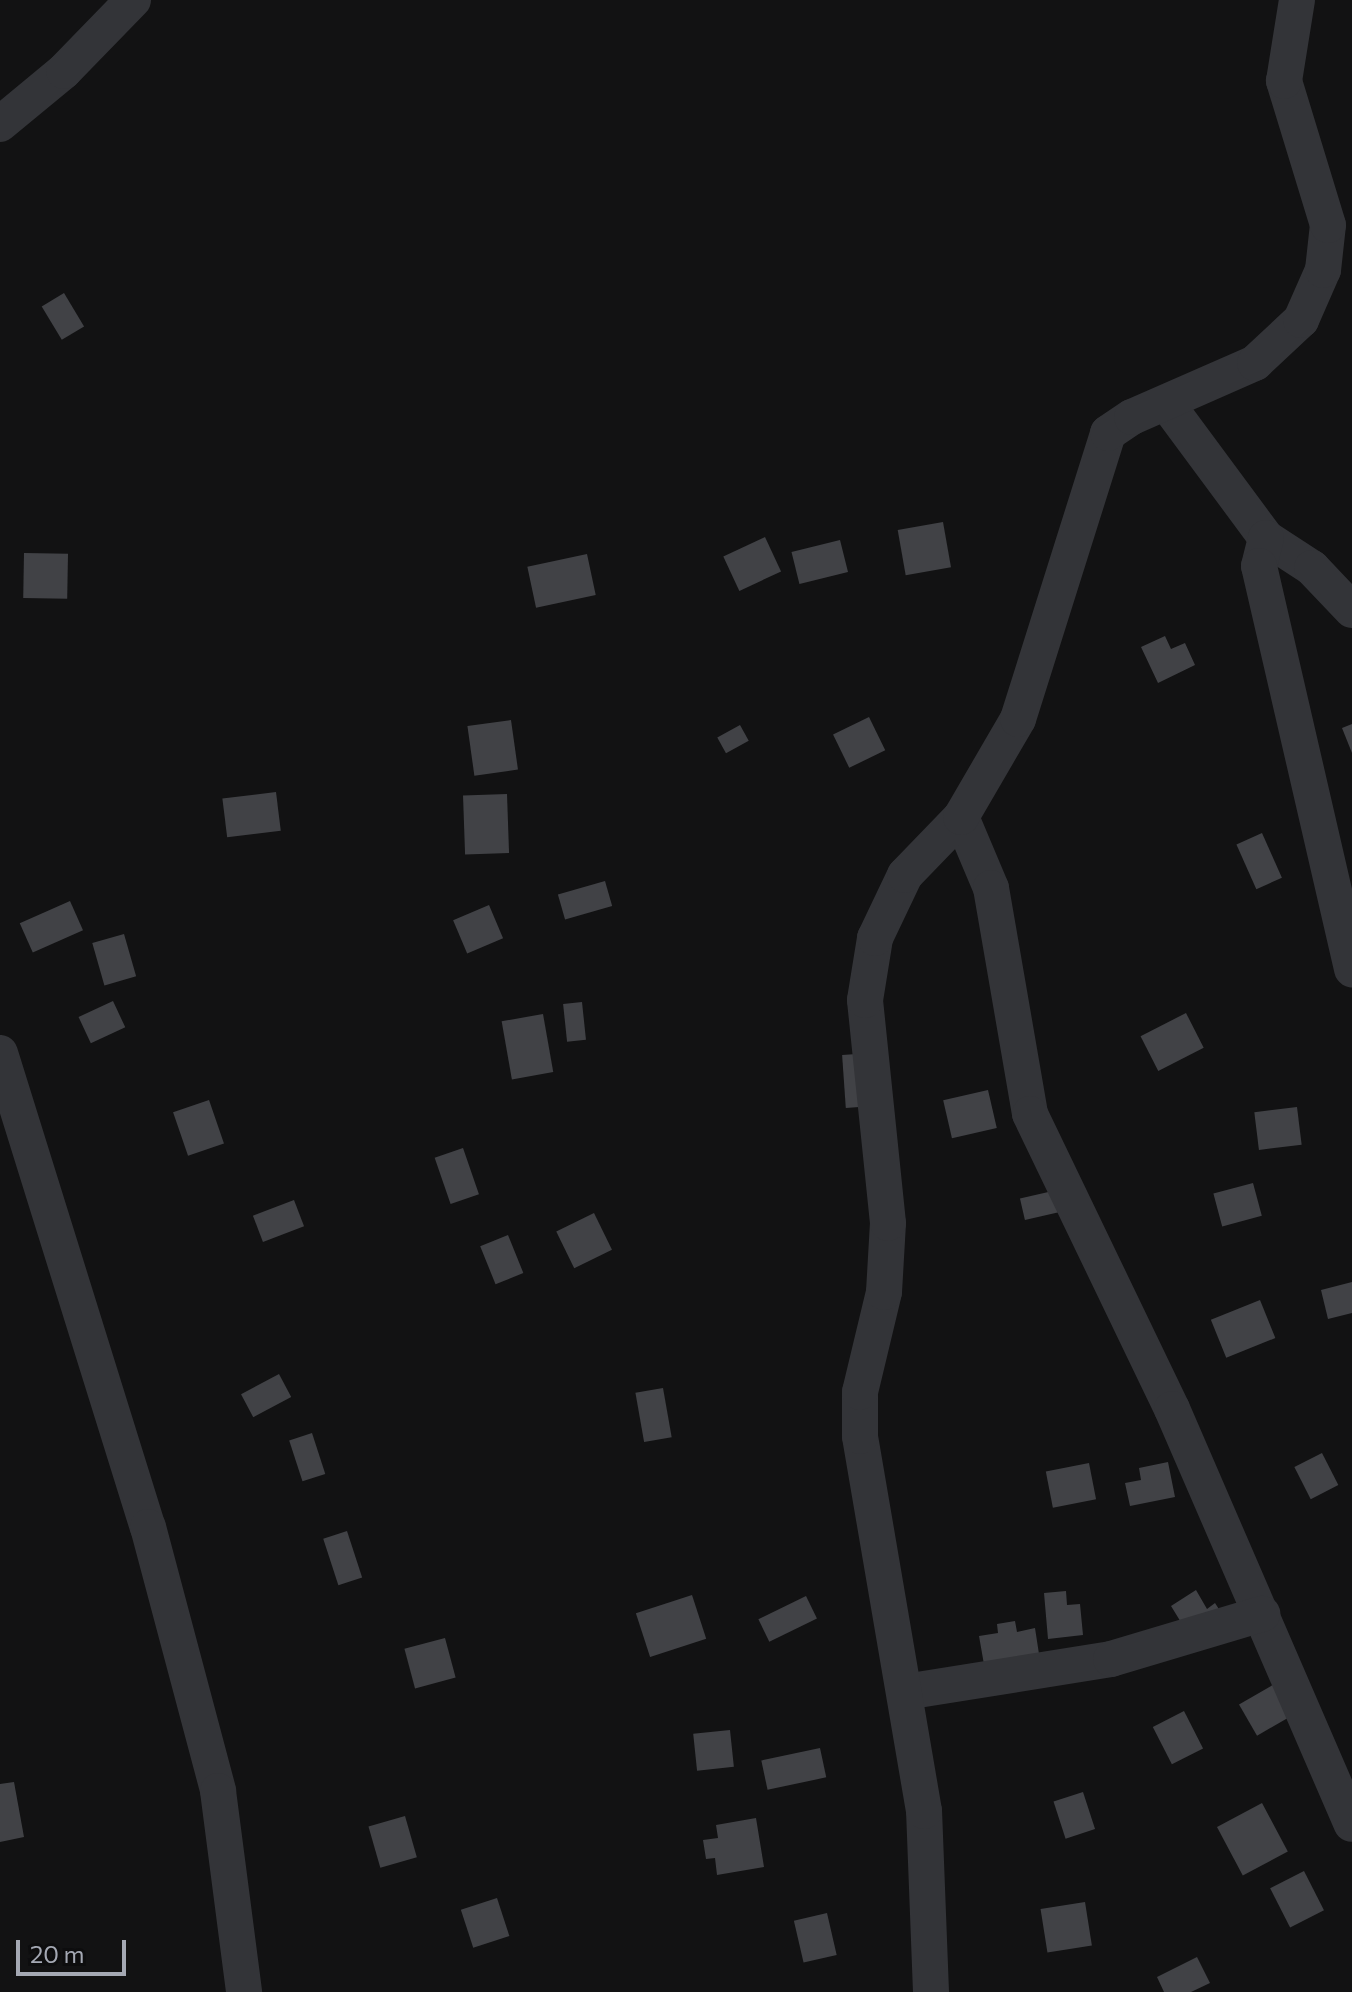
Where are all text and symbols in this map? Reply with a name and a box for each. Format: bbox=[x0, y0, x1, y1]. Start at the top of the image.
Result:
scale bar bbox=[20, 1924, 130, 1974]
text: 20 m bbox=[30, 1939, 84, 1968]

